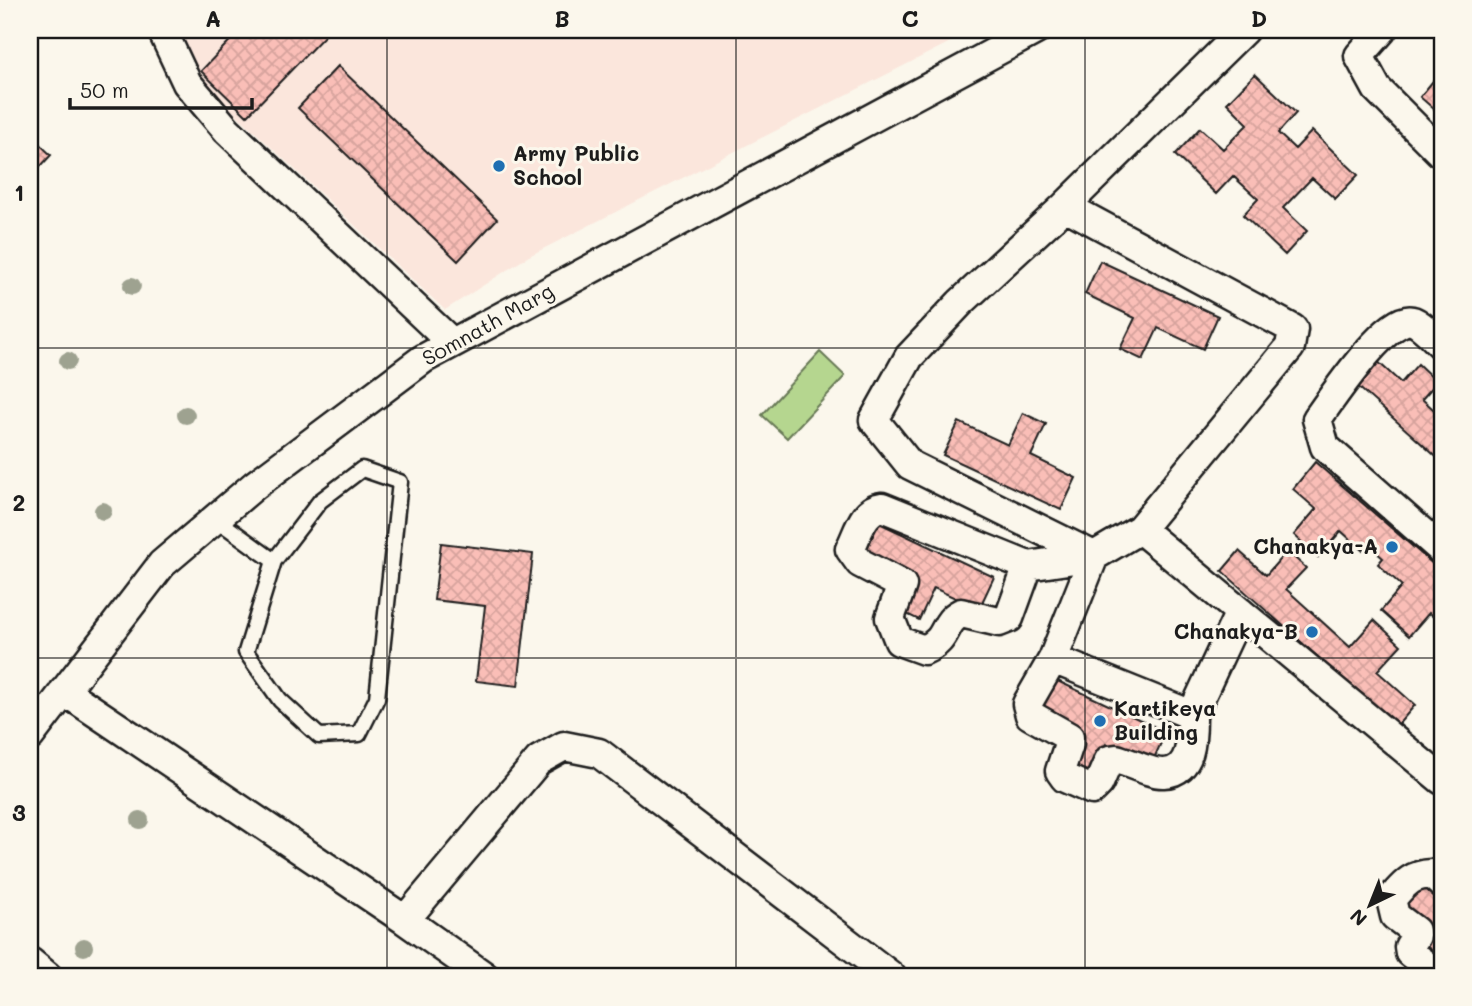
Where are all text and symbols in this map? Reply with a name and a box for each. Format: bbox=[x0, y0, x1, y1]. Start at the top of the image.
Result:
text: A bbox=[205, 3, 221, 33]
text: B bbox=[554, 3, 570, 33]
text: C bbox=[901, 3, 919, 33]
text: D bbox=[1251, 3, 1267, 33]
scale bar bbox=[70, 66, 252, 110]
text: 50 m bbox=[80, 76, 129, 103]
place label: Army Public School bbox=[513, 139, 639, 190]
marker: Army Public School bbox=[491, 158, 507, 174]
text: 1 bbox=[14, 177, 24, 207]
street label: Somnath Marg bbox=[417, 276, 558, 371]
text: 2 bbox=[13, 487, 25, 517]
place label: Chanakya-A bbox=[1253, 532, 1378, 560]
marker: Chanakya-A bbox=[1384, 539, 1400, 555]
place label: Chanakya-B bbox=[1174, 617, 1298, 645]
marker: Chanakya-B bbox=[1304, 624, 1320, 640]
place label: Kartikeya Building bbox=[1114, 694, 1216, 745]
marker: Kartikeya Building bbox=[1092, 713, 1108, 729]
text: 3 bbox=[12, 797, 26, 827]
north arrow bbox=[1336, 870, 1406, 940]
text: N bbox=[1344, 904, 1372, 932]

